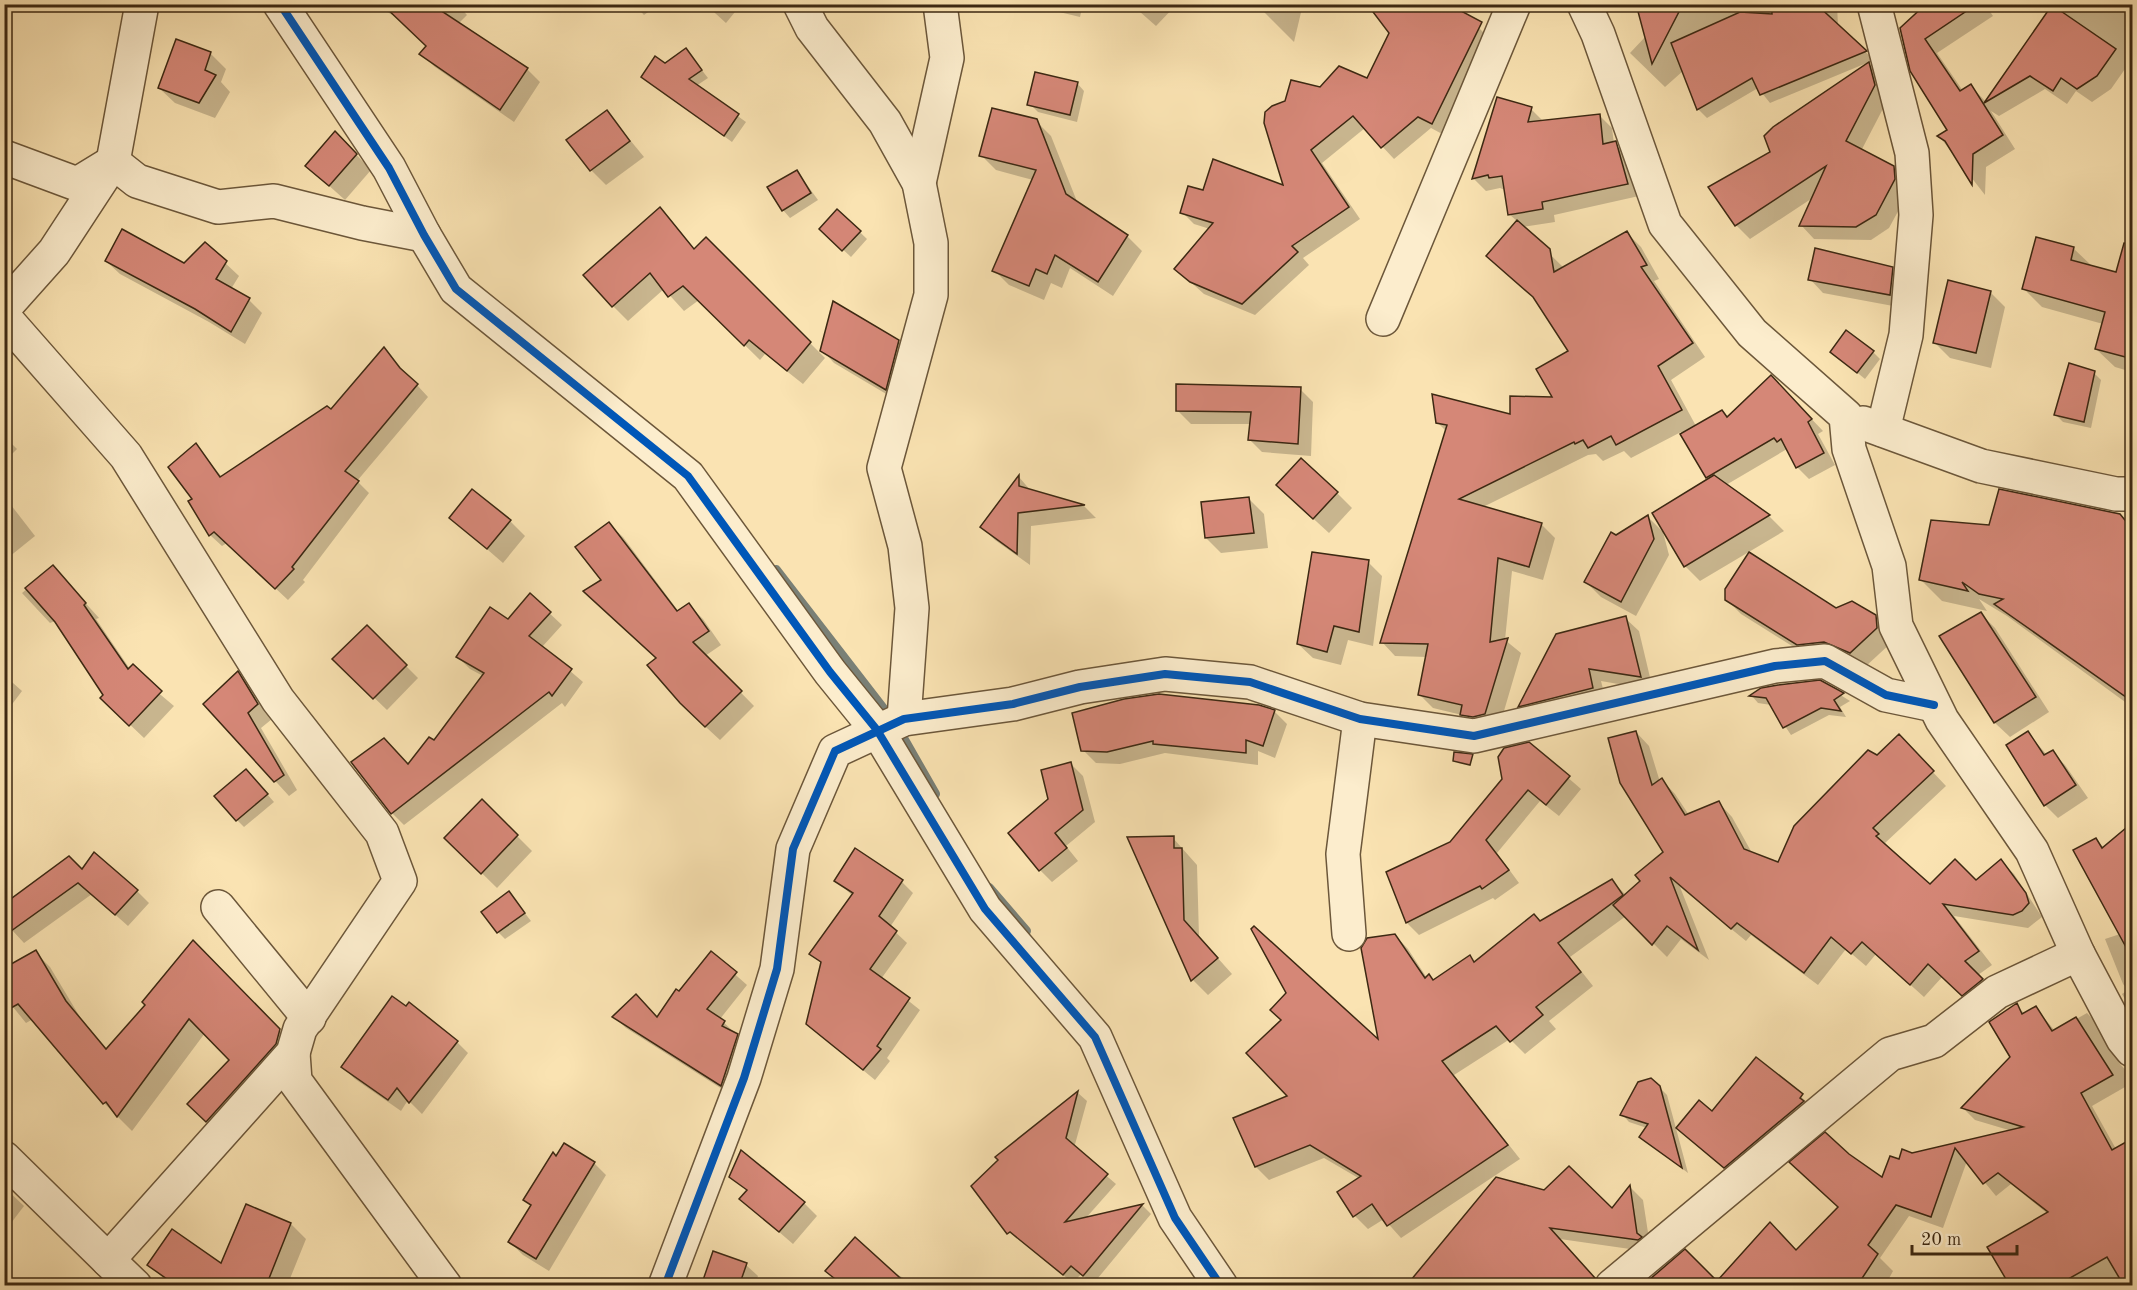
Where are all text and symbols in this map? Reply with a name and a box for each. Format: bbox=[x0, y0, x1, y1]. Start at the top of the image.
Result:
scale bar bbox=[1912, 1218, 2017, 1256]
text: 20 m bbox=[1921, 1231, 1961, 1249]

